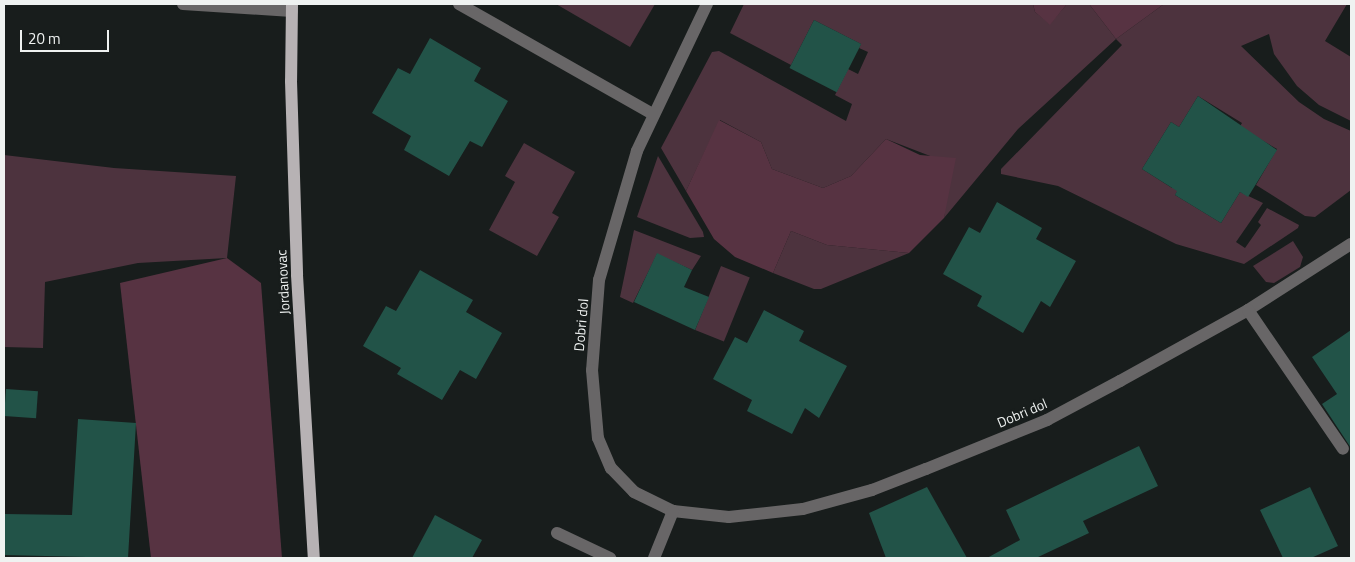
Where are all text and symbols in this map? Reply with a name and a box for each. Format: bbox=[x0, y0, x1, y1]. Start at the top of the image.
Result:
scale bar bbox=[22, 20, 111, 52]
text: 20 m bbox=[28, 27, 61, 50]
street label: Jordanovac bbox=[273, 249, 293, 315]
street label: Dobri dol bbox=[570, 298, 592, 352]
street label: Dobri dol bbox=[994, 395, 1050, 431]

